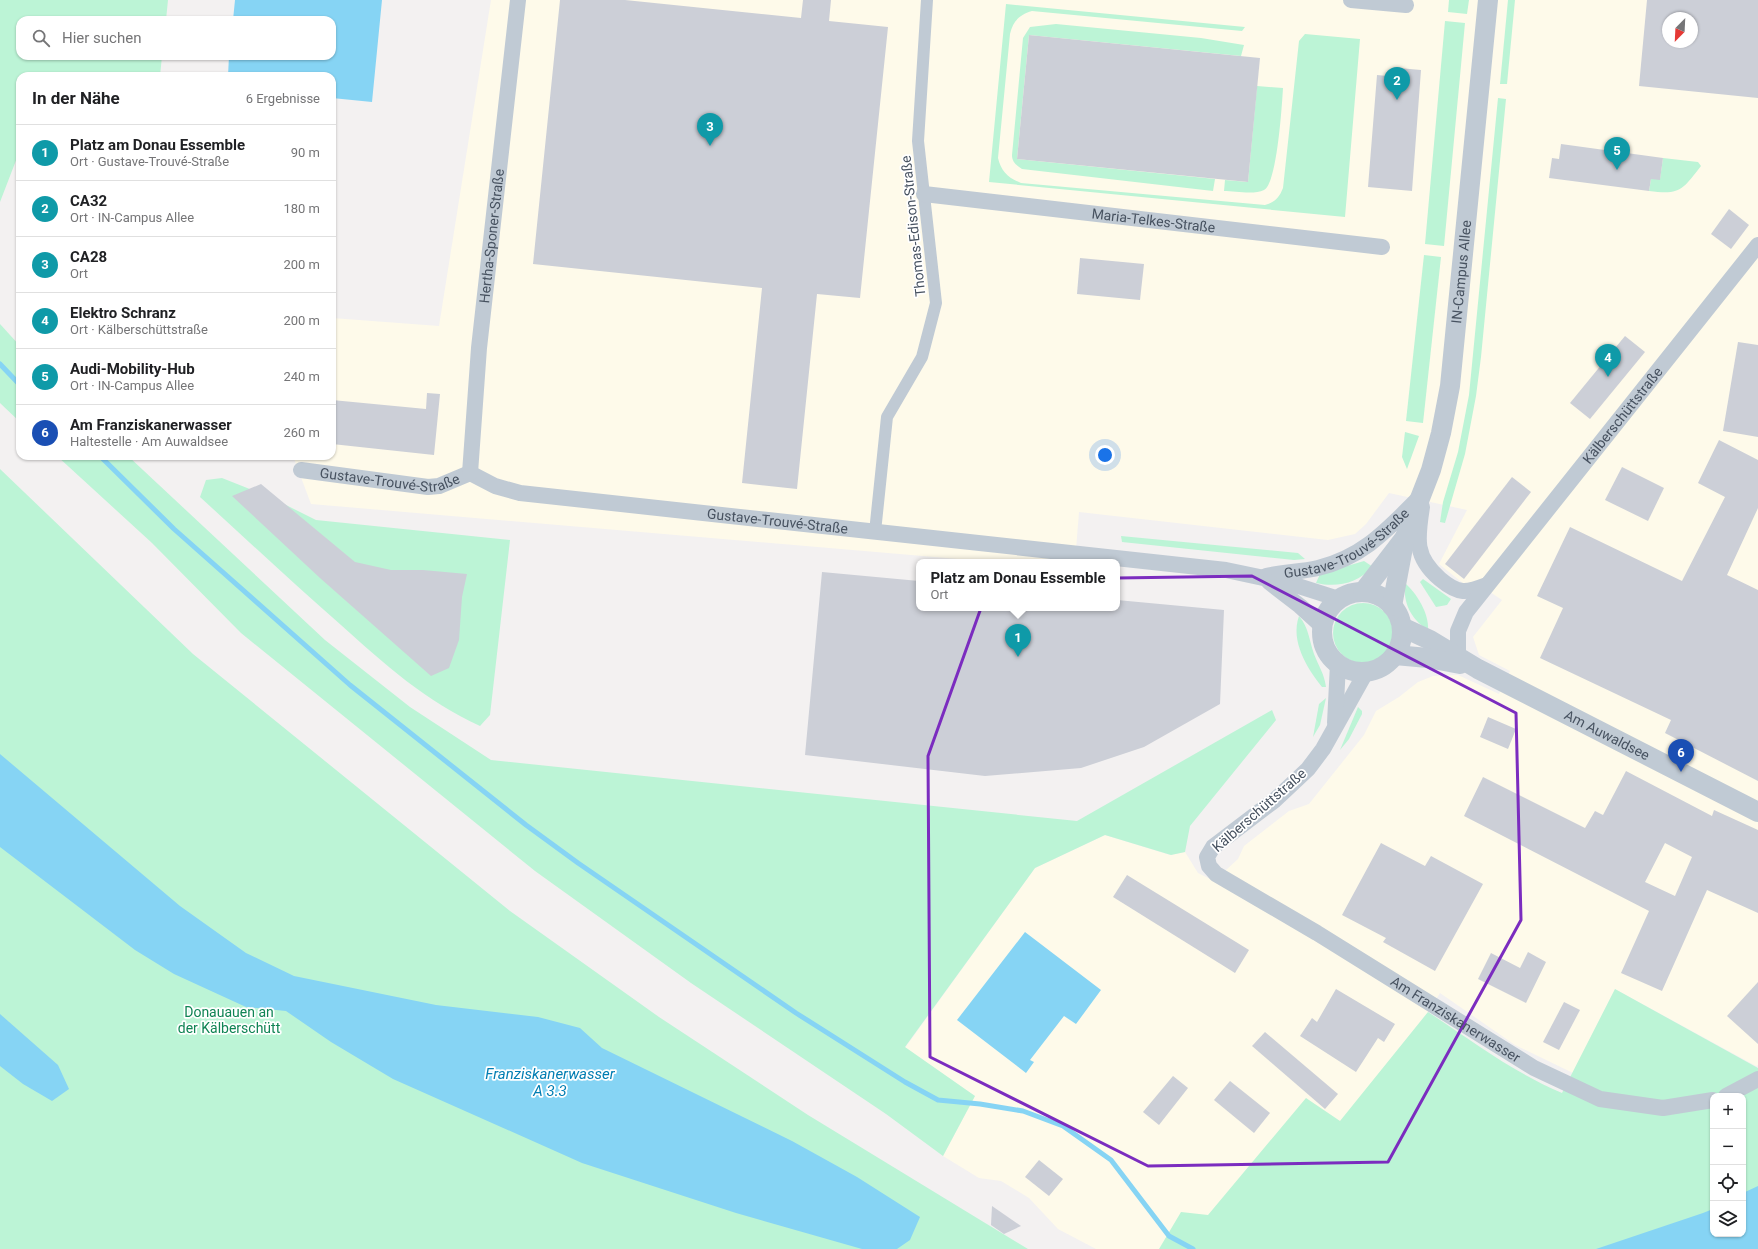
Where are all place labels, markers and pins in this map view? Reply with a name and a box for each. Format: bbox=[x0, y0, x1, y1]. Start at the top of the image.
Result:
pin: 2 bbox=[1384, 67, 1410, 100]
pin: 3 bbox=[697, 113, 723, 146]
pin: 5 bbox=[1604, 137, 1630, 170]
pin: 4 bbox=[1595, 344, 1621, 377]
pin: 1 bbox=[1005, 624, 1031, 657]
pin: 6 bbox=[1668, 739, 1694, 772]

